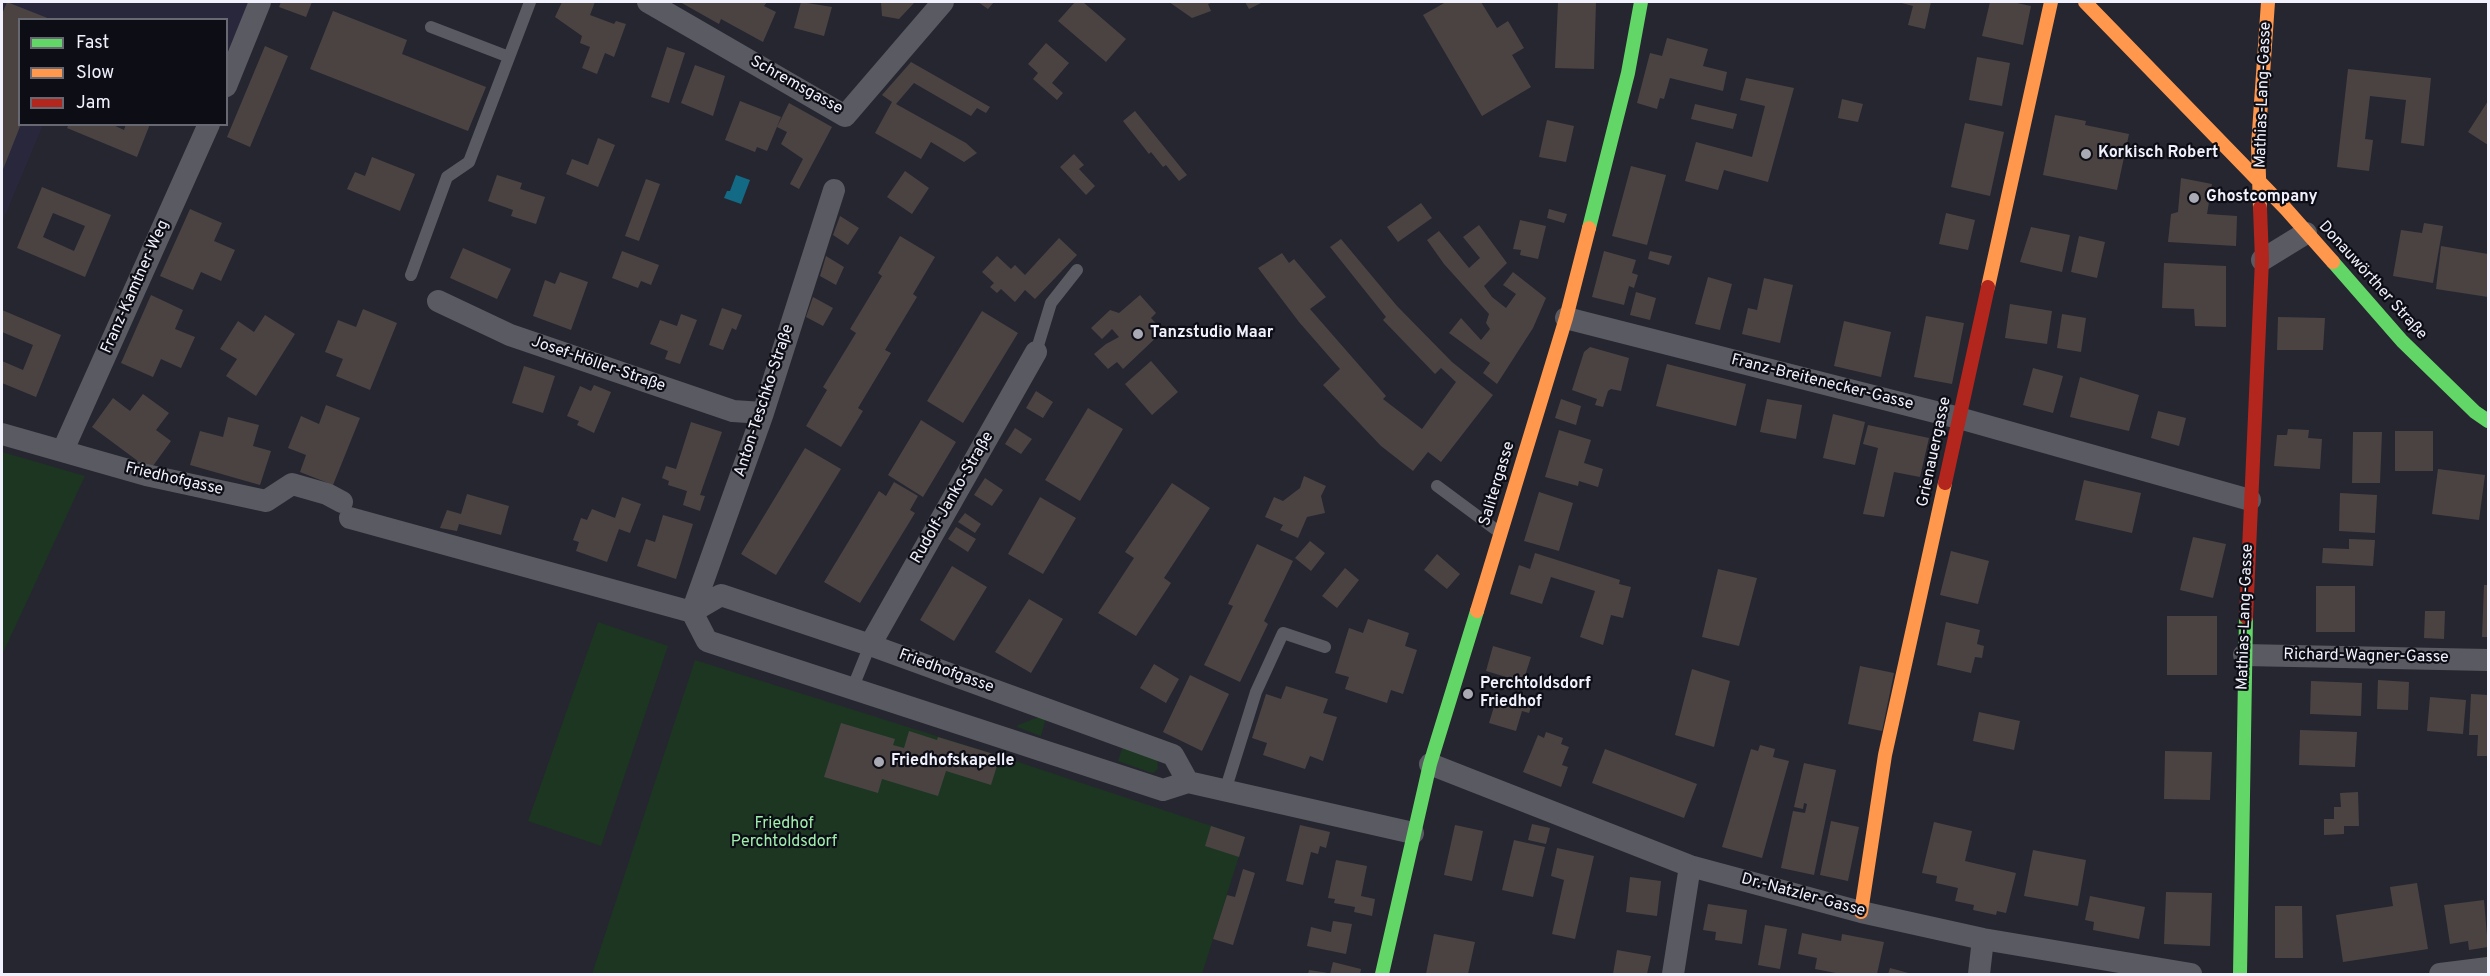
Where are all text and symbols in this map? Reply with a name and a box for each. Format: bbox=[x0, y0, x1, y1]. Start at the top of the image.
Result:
legend bbox=[18, 18, 228, 126]
street label: Mathias-Lang-Gasse bbox=[2252, 21, 2276, 169]
text: Fast bbox=[76, 32, 109, 55]
street label: Schremsgasse bbox=[746, 53, 846, 119]
text: Slow bbox=[76, 62, 114, 85]
text: Jam bbox=[76, 92, 111, 115]
place label: Korkisch Robert bbox=[2098, 144, 2218, 164]
marker: Korkisch Robert bbox=[2079, 147, 2093, 161]
place label: Ghostcompany bbox=[2206, 188, 2318, 208]
marker: Ghostcompany bbox=[2187, 191, 2201, 205]
street label: Franz-Kamtner-Weg bbox=[98, 217, 174, 357]
street label: Donauwörther Straße bbox=[2314, 218, 2430, 344]
street label: Anton-Teschko-Straße bbox=[731, 322, 799, 480]
place label: Tanzstudio Maar bbox=[1150, 324, 1273, 344]
marker: Tanzstudio Maar bbox=[1131, 327, 1145, 341]
street label: Josef-Höller-Straße bbox=[528, 333, 668, 397]
street label: Franz-Breitenecker-Gasse bbox=[1729, 351, 1915, 415]
street label: Grienauergasse bbox=[1914, 395, 1956, 509]
street label: Rudolf-Janko-Straße bbox=[907, 429, 999, 567]
street label: Salitergasse bbox=[1476, 439, 1520, 529]
street label: Friedhofgasse bbox=[123, 459, 225, 501]
street label: Mathias-Lang-Gasse bbox=[2234, 543, 2258, 691]
street label: Friedhofgasse bbox=[896, 646, 996, 698]
street label: Richard-Wagner-Gasse bbox=[2283, 646, 2449, 668]
place label: Perchtoldsdorf Friedhof bbox=[1480, 675, 1591, 713]
marker: Perchtoldsdorf Friedhof bbox=[1461, 687, 1475, 701]
place label: Friedhofskapelle bbox=[891, 752, 1014, 772]
marker: Friedhofskapelle bbox=[872, 755, 886, 769]
park label: Friedhof Perchtoldsdorf bbox=[731, 815, 837, 853]
street label: Dr.-Natzler-Gasse bbox=[1739, 870, 1867, 922]

